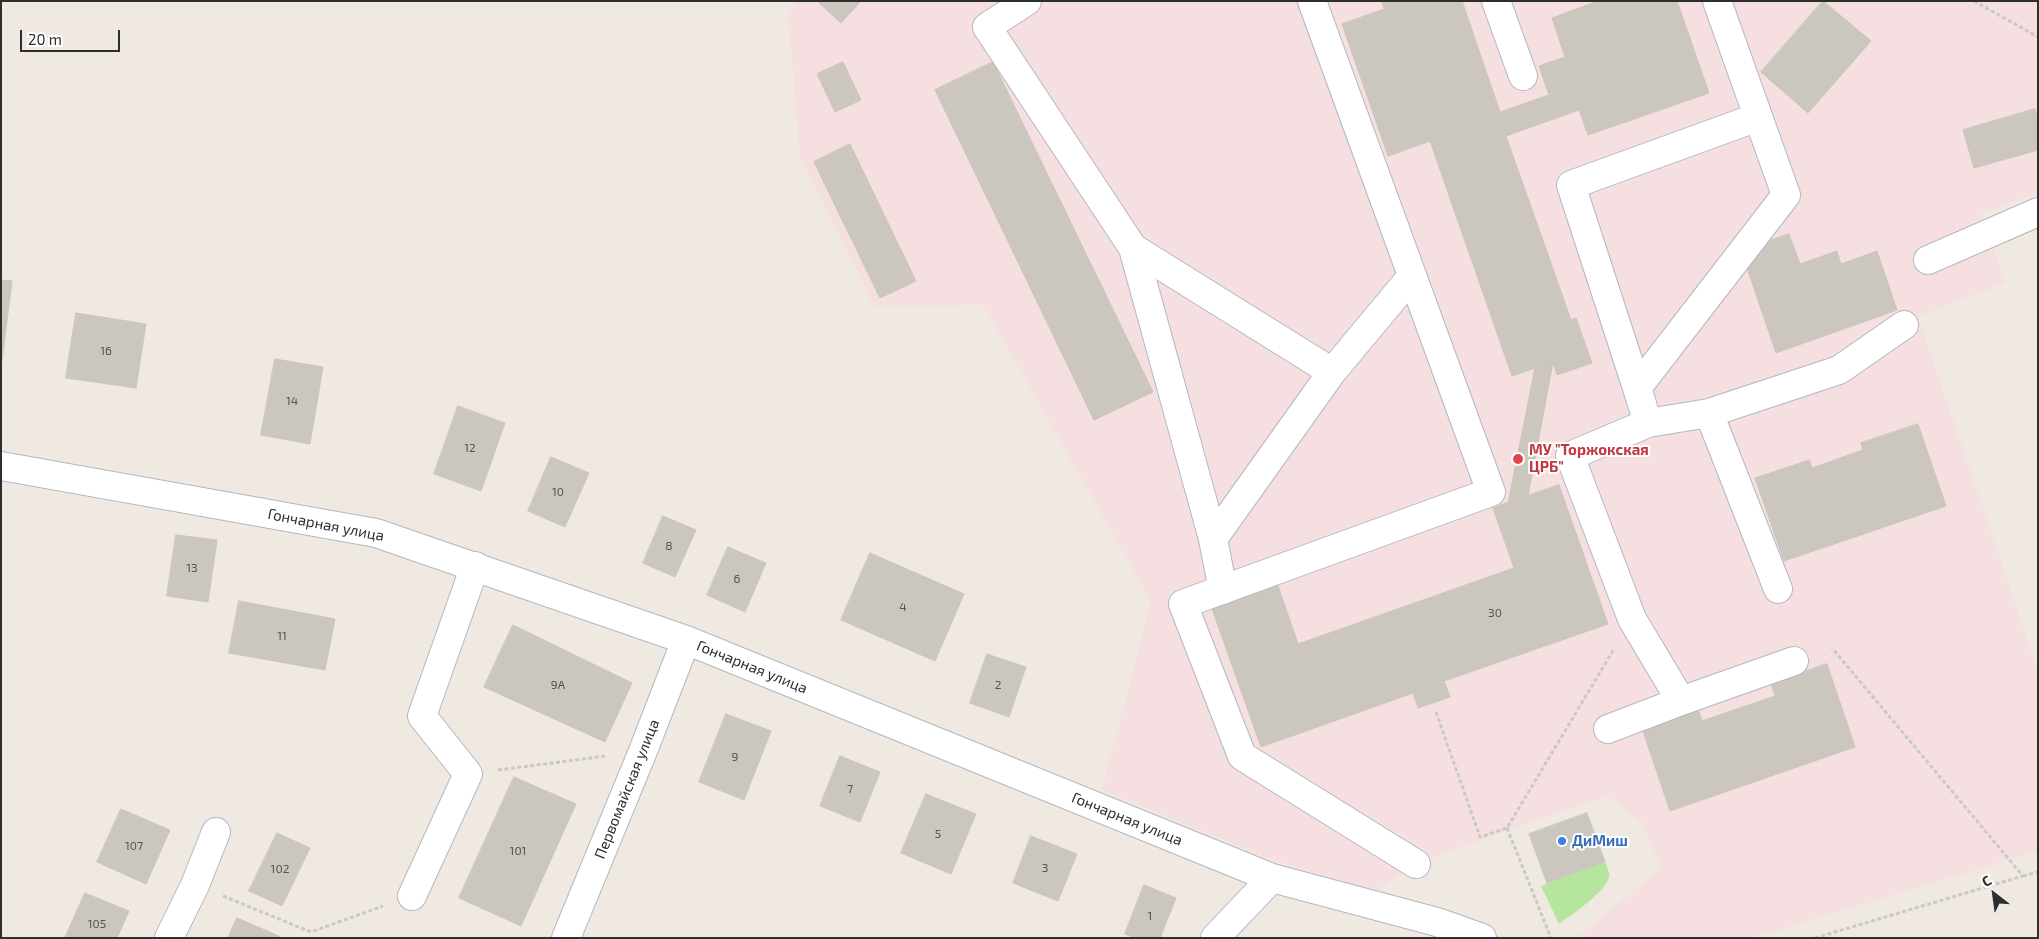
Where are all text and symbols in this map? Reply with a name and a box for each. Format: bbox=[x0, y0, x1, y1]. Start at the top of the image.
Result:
scale bar bbox=[22, 20, 122, 52]
text: 20 m bbox=[28, 30, 62, 48]
house number: 16 bbox=[100, 344, 112, 358]
house number: 14 bbox=[286, 394, 298, 408]
house number: 12 bbox=[464, 441, 476, 455]
place label: МУ "Торжокская ЦРБ" bbox=[1529, 441, 1649, 476]
marker: МУ "Торжокская ЦРБ" bbox=[1511, 452, 1525, 466]
house number: 10 bbox=[552, 485, 564, 499]
street label: Гончарная улица bbox=[266, 505, 386, 545]
house number: 8 bbox=[665, 539, 673, 553]
house number: 13 bbox=[186, 561, 198, 575]
house number: 6 bbox=[734, 572, 740, 586]
house number: 4 bbox=[899, 600, 907, 614]
house number: 30 bbox=[1488, 606, 1502, 620]
house number: 11 bbox=[277, 629, 287, 643]
street label: Гончарная улица bbox=[694, 637, 810, 697]
house number: 9А bbox=[551, 678, 565, 692]
house number: 2 bbox=[995, 678, 1001, 692]
street label: Первомайская улица bbox=[591, 716, 663, 862]
house number: 9 bbox=[732, 750, 738, 764]
house number: 7 bbox=[847, 782, 853, 796]
street label: Гончарная улица bbox=[1069, 789, 1185, 849]
house number: 5 bbox=[935, 827, 941, 841]
place label: ДиМиш bbox=[1572, 832, 1628, 850]
marker: ДиМиш bbox=[1556, 835, 1568, 847]
house number: 107 bbox=[125, 839, 143, 853]
house number: 101 bbox=[510, 844, 526, 858]
house number: 3 bbox=[1042, 861, 1048, 875]
house number: 102 bbox=[271, 862, 289, 876]
north arrow bbox=[1969, 869, 2019, 919]
text: С bbox=[1978, 871, 1994, 890]
house number: 1 bbox=[1148, 909, 1152, 923]
house number: 105 bbox=[88, 917, 106, 931]

